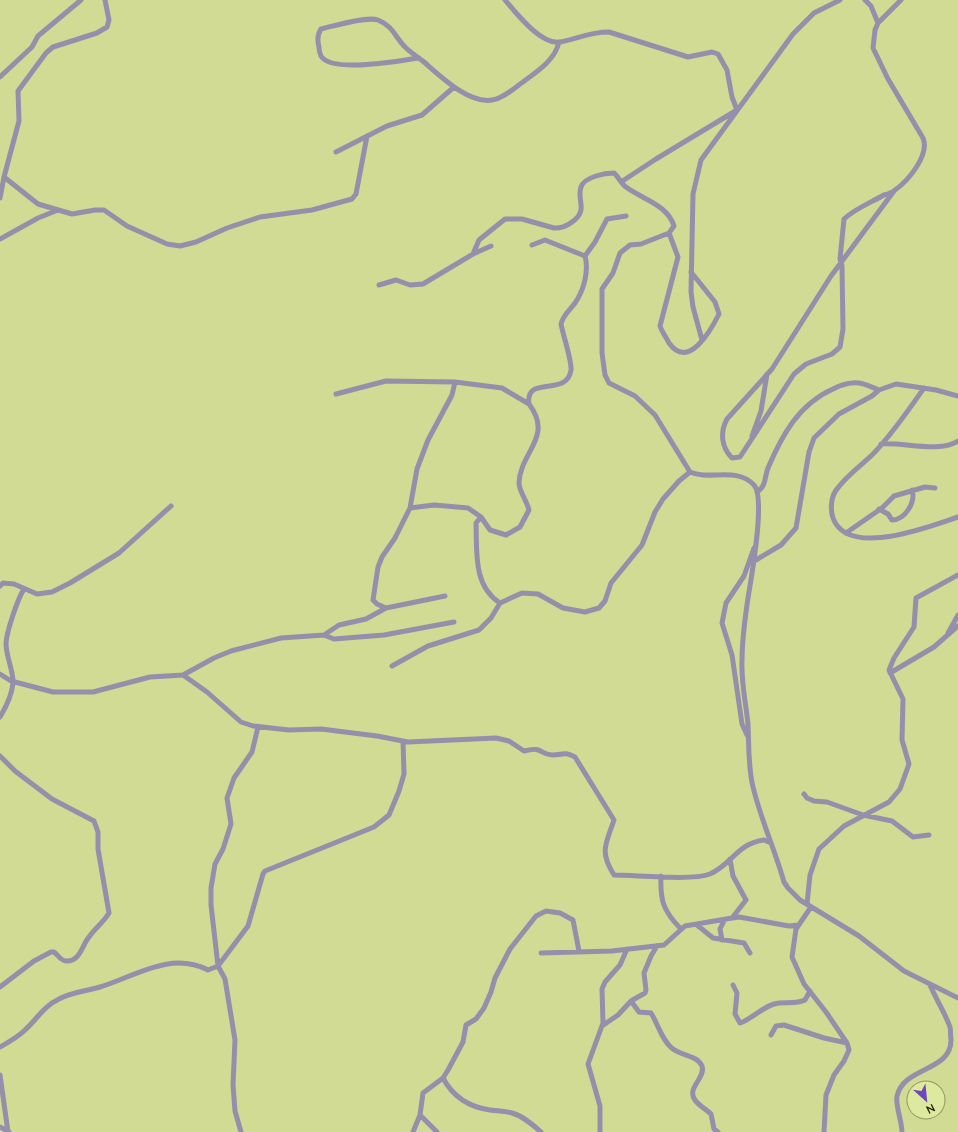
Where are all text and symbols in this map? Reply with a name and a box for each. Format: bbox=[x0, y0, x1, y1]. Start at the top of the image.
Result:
north arrow bbox=[906, 1080, 946, 1120]
text: N bbox=[923, 1100, 937, 1117]

